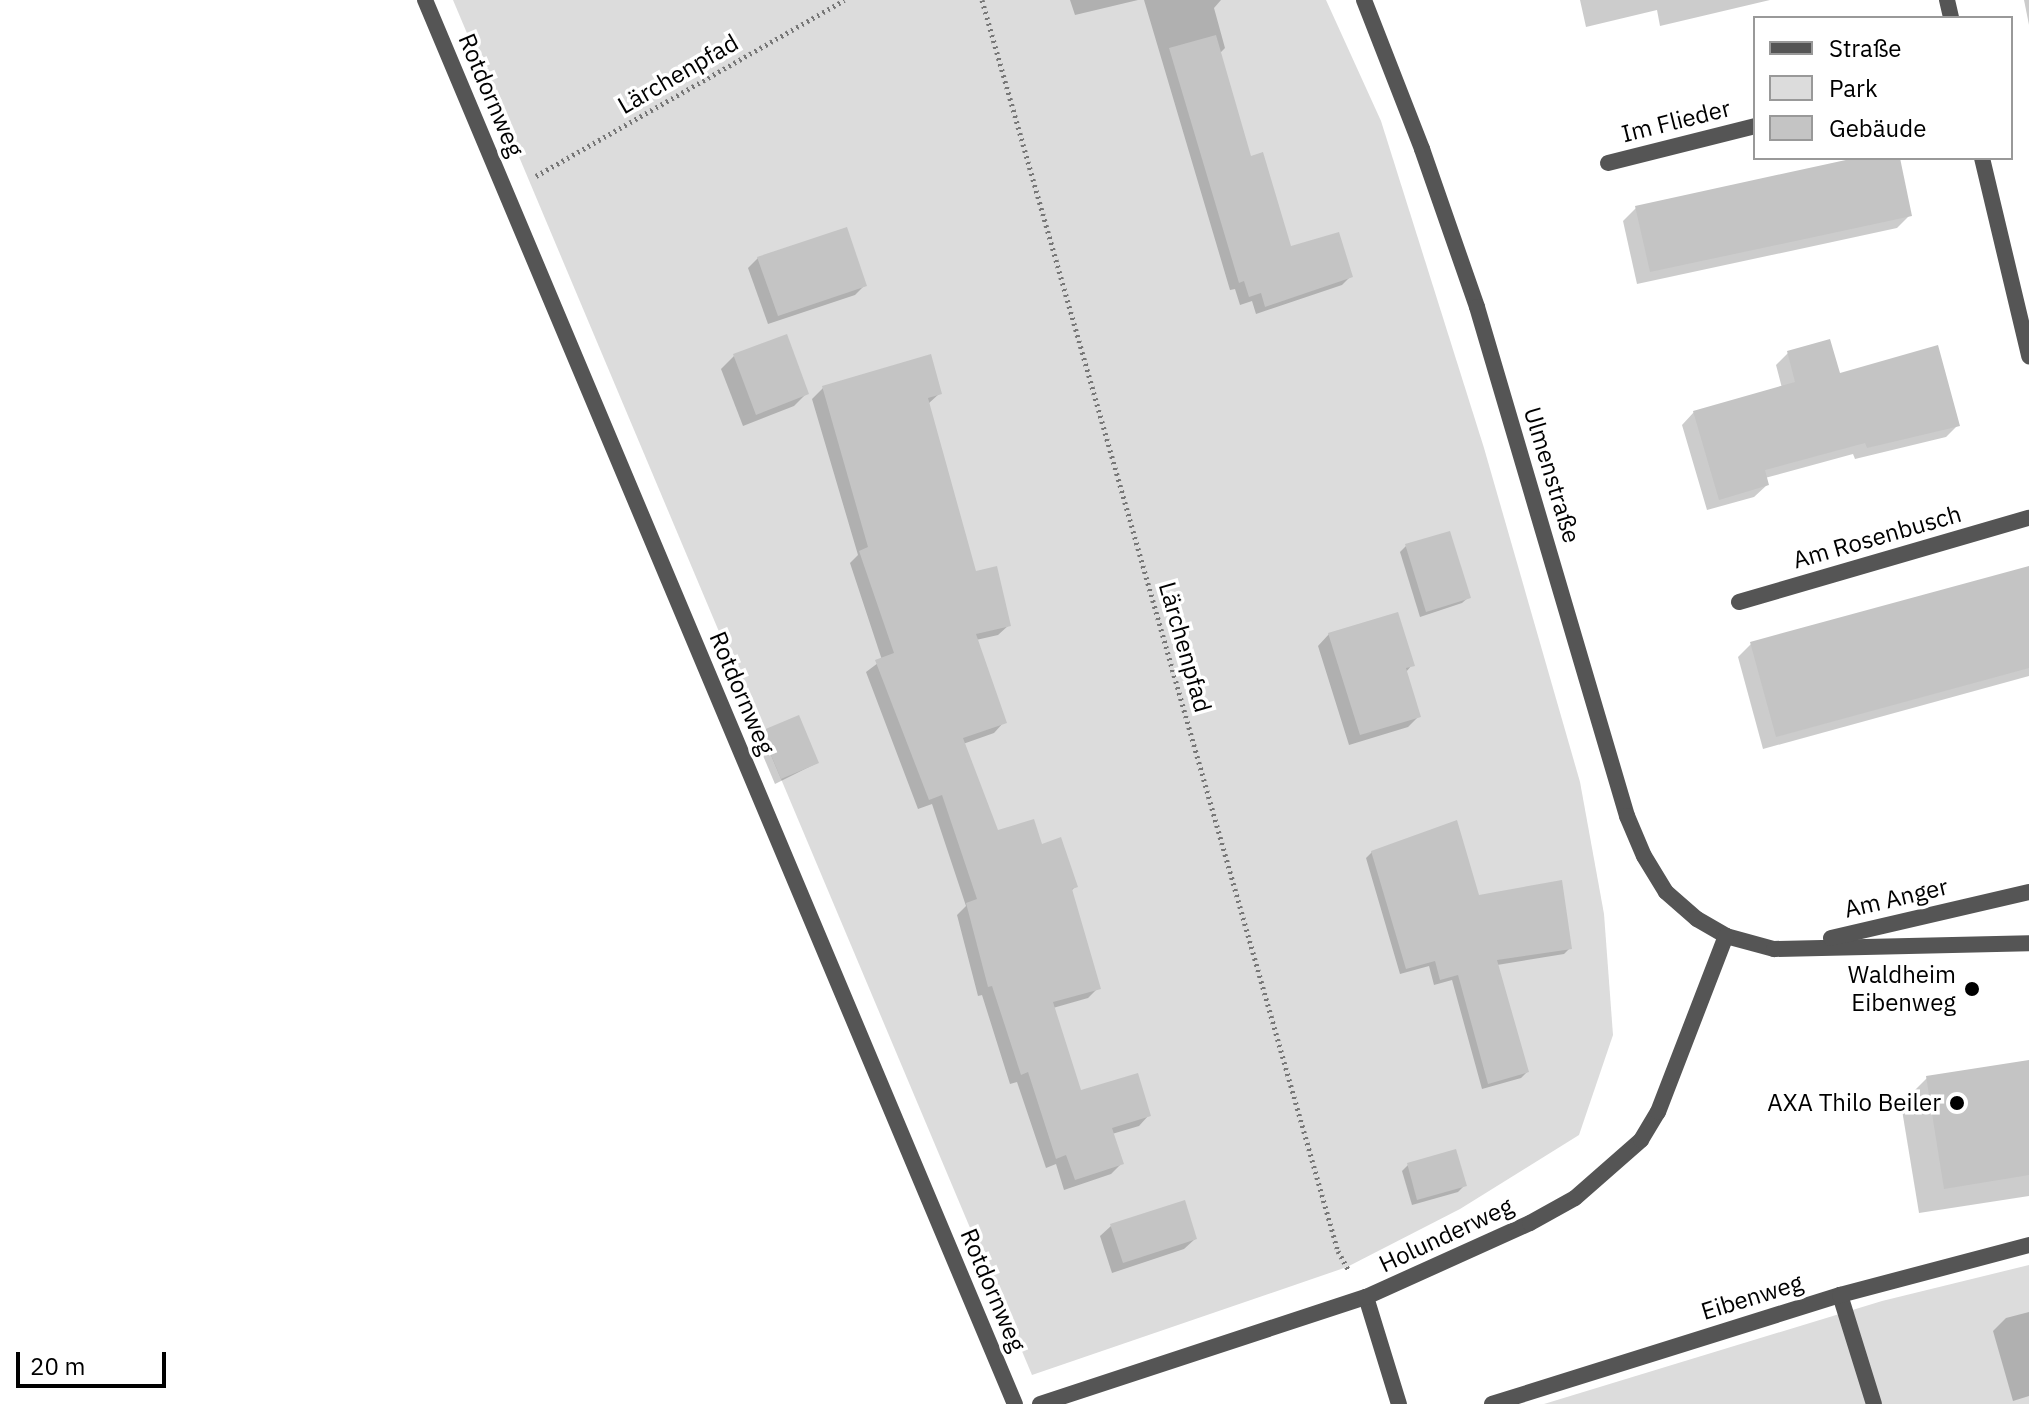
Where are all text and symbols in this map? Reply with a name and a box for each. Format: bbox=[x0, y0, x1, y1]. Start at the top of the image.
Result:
legend bbox=[1753, 16, 2013, 160]
street label: Lärchenpfad bbox=[613, 28, 743, 120]
street label: Rotdornweg bbox=[452, 29, 530, 161]
text: Straße bbox=[1829, 32, 1901, 64]
text: Park bbox=[1829, 72, 1878, 104]
street label: Im Flieder bbox=[1619, 94, 1733, 148]
text: Gebäude bbox=[1829, 112, 1926, 144]
street label: Ulmenstraße bbox=[1518, 404, 1586, 546]
street label: Am Rosenbusch bbox=[1789, 499, 1965, 575]
street label: Lärchenpfad bbox=[1153, 578, 1217, 716]
street label: Rotdornweg bbox=[703, 627, 781, 759]
street label: Am Anger bbox=[1841, 872, 1951, 924]
place label: Waldheim Eibenweg bbox=[1848, 961, 1956, 1017]
marker: Waldheim Eibenweg bbox=[1963, 980, 1981, 998]
place label: AXA Thilo Beiler bbox=[1767, 1089, 1941, 1117]
marker: AXA Thilo Beiler bbox=[1948, 1094, 1966, 1112]
street label: Holunderweg bbox=[1374, 1191, 1518, 1279]
street label: Rotdornweg bbox=[954, 1224, 1032, 1356]
street label: Eibenweg bbox=[1698, 1268, 1806, 1326]
scale bar bbox=[20, 1336, 170, 1386]
text: 20 m bbox=[30, 1350, 85, 1382]

